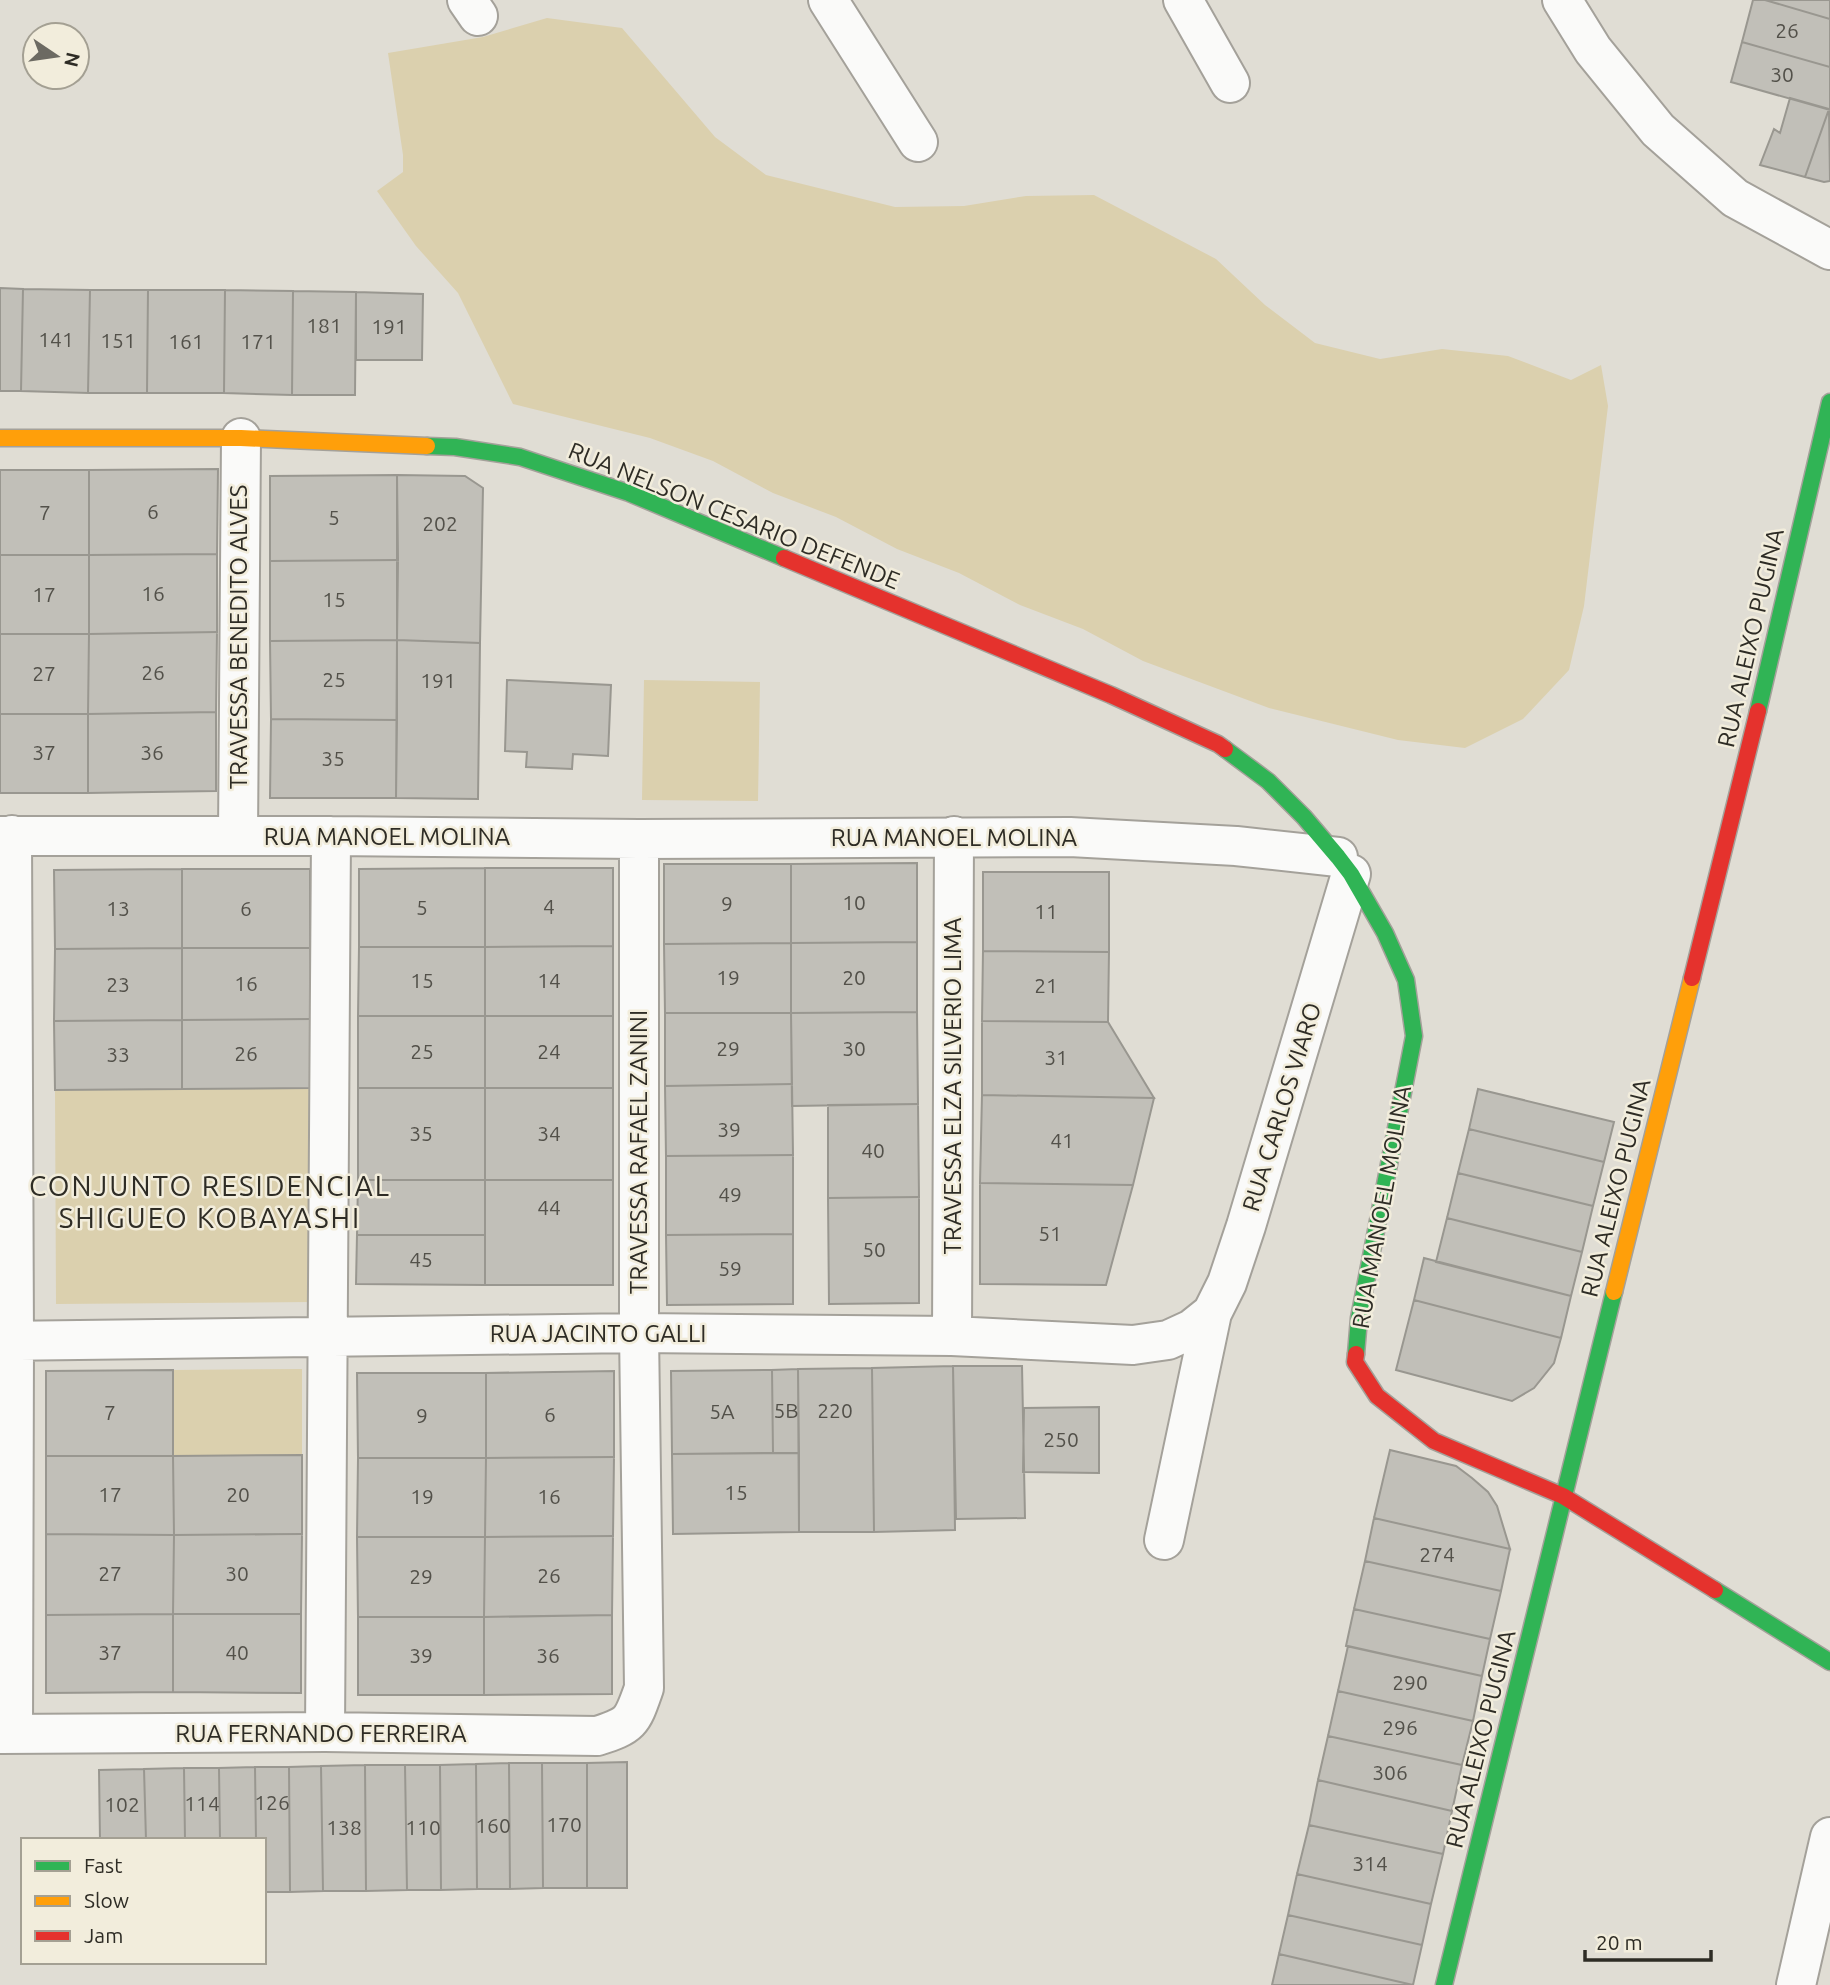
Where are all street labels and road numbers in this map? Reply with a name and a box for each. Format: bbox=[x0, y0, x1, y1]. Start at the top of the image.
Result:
street label: RUA NELSON CESARIO DEFENDE bbox=[565, 437, 904, 595]
street label: TRAVESSA BENEDITO ALVES bbox=[225, 485, 252, 789]
street label: RUA ALEIXO PUGINA bbox=[1712, 525, 1789, 750]
street label: RUA MANOEL MOLINA bbox=[264, 823, 511, 850]
street label: RUA MANOEL MOLINA bbox=[831, 824, 1078, 851]
street label: TRAVESSA ELZA SILVERIO LIMA bbox=[939, 917, 966, 1255]
street label: RUA CARLOS VIARO bbox=[1237, 999, 1326, 1215]
street label: TRAVESSA RAFAEL ZANINI bbox=[625, 1010, 652, 1294]
street label: RUA ALEIXO PUGINA bbox=[1575, 1076, 1656, 1300]
street label: RUA MANOEL MOLINA bbox=[1347, 1083, 1416, 1331]
street label: RUA JACINTO GALLI bbox=[490, 1320, 706, 1347]
street label: RUA ALEIXO PUGINA bbox=[1440, 1627, 1521, 1851]
street label: RUA FERNANDO FERREIRA bbox=[175, 1720, 467, 1747]

